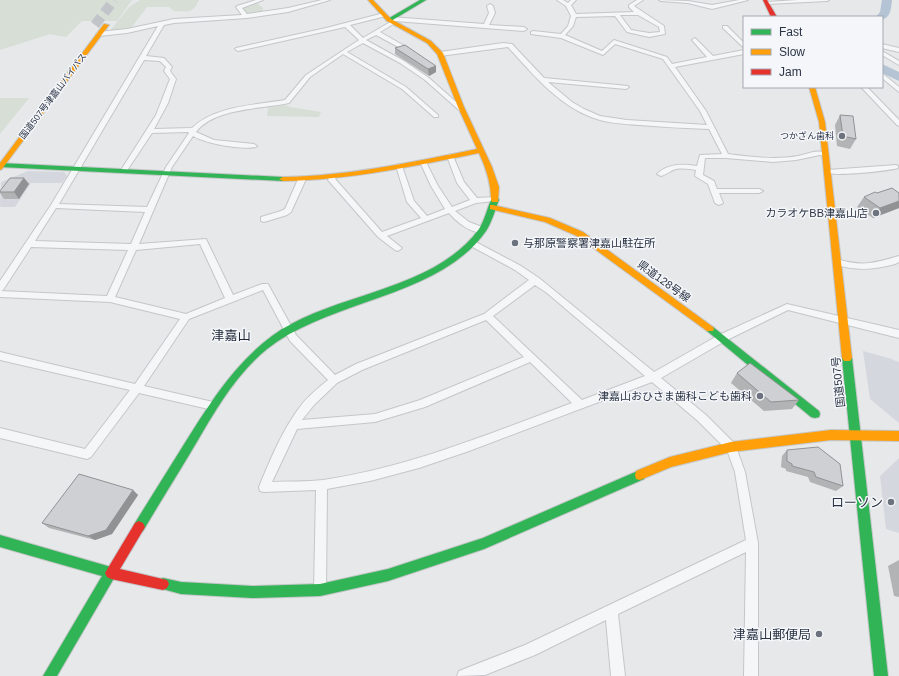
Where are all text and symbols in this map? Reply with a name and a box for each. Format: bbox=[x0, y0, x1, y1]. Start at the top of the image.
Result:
legend bbox=[743, 16, 883, 88]
text: Fast bbox=[779, 25, 803, 39]
text: Slow bbox=[779, 45, 805, 59]
street label: 国道507号津嘉山バイパス bbox=[17, 51, 89, 141]
text: Jam bbox=[779, 65, 802, 79]
place label: つかざん歯科 bbox=[780, 131, 834, 141]
marker: つかざん歯科 bbox=[837, 131, 847, 141]
place label: カラオケBB津嘉山店 bbox=[765, 207, 868, 219]
marker: カラオケBB津嘉山店 bbox=[871, 208, 881, 218]
place label: 与那原警察署津嘉山駐在所 bbox=[523, 237, 656, 249]
marker: 与那原警察署津嘉山駐在所 bbox=[510, 238, 520, 248]
street label: 県道128号線 bbox=[635, 258, 693, 304]
district label: 津嘉山 bbox=[211, 328, 251, 343]
street label: 国道507号 bbox=[829, 356, 847, 408]
place label: 津嘉山おひさま歯科こども歯科 bbox=[598, 390, 752, 402]
marker: 津嘉山おひさま歯科こども歯科 bbox=[755, 391, 765, 401]
place label: ローソン bbox=[831, 495, 883, 510]
marker: ローソン bbox=[886, 497, 896, 507]
place label: 津嘉山郵便局 bbox=[733, 627, 811, 642]
marker: 津嘉山郵便局 bbox=[814, 629, 824, 639]

